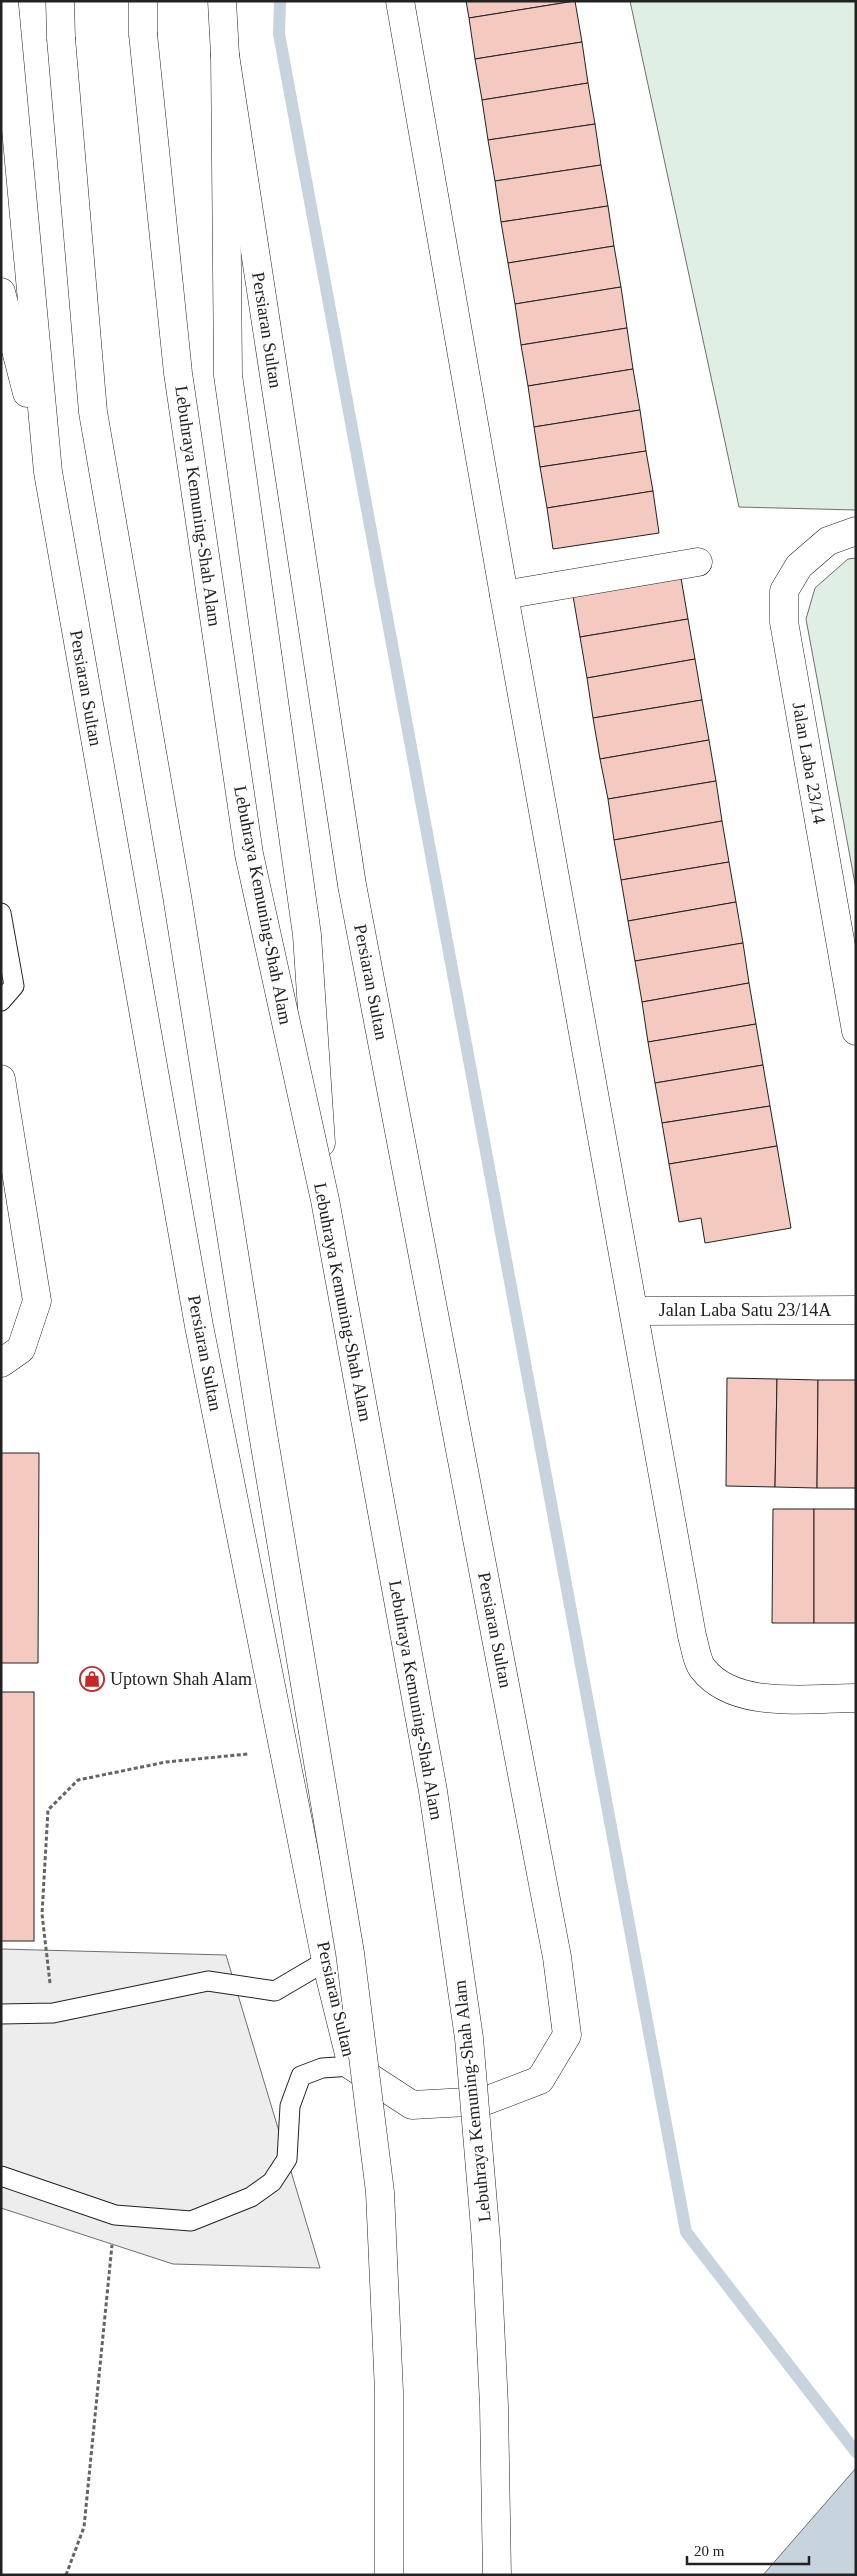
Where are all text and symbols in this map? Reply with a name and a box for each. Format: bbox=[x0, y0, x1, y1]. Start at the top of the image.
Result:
street label: Persiaran Sultan bbox=[248, 270, 286, 390]
street label: Lebuhraya Kemuning-Shah Alam bbox=[171, 384, 225, 628]
street label: Persiaran Sultan bbox=[66, 628, 106, 748]
street label: Jalan Laba 23/14 bbox=[788, 701, 830, 825]
street label: Lebuhraya Kemuning-Shah Alam bbox=[230, 784, 296, 1026]
street label: Persiaran Sultan bbox=[350, 922, 392, 1042]
street label: Lebuhraya Kemuning-Shah Alam bbox=[310, 1181, 376, 1423]
street label: Persiaran Sultan bbox=[184, 1293, 226, 1413]
street label: Jalan Laba Satu 23/14A bbox=[659, 1300, 831, 1320]
street label: Persiaran Sultan bbox=[474, 1570, 516, 1690]
street label: Lebuhraya Kemuning-Shah Alam bbox=[385, 1579, 447, 1821]
shop icon: Uptown Shah Alam bbox=[79, 1666, 105, 1692]
place label: Uptown Shah Alam bbox=[110, 1669, 252, 1689]
street label: Persiaran Sultan bbox=[313, 1940, 359, 2058]
street label: Lebuhraya Kemuning-Shah Alam bbox=[449, 1979, 495, 2223]
scale bar bbox=[687, 2534, 810, 2566]
text: 20 m bbox=[694, 2543, 725, 2559]

